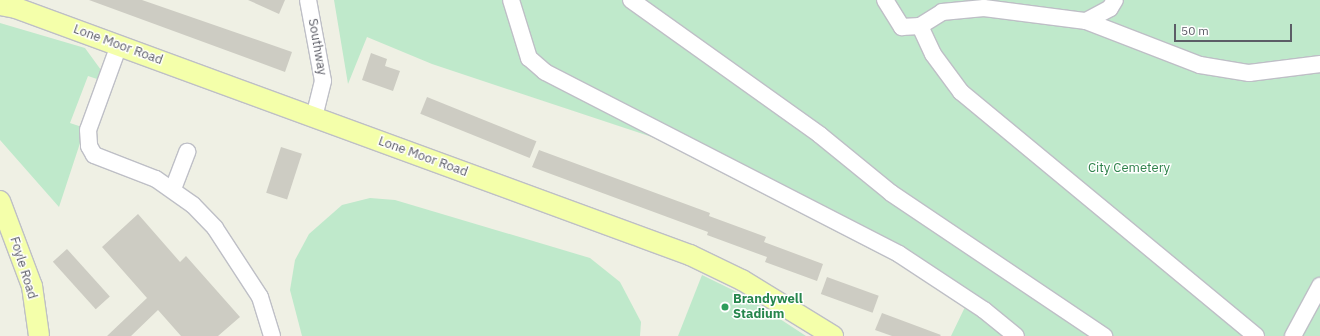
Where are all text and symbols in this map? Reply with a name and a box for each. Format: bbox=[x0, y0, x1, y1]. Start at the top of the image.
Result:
scale bar bbox=[1176, 16, 1294, 42]
street label: Southway bbox=[304, 17, 330, 77]
street label: Lone Moor Road bbox=[71, 22, 165, 68]
text: 50 m bbox=[1181, 23, 1209, 38]
street label: Lone Moor Road bbox=[376, 134, 470, 180]
park label: City Cemetery bbox=[1088, 160, 1170, 176]
street label: Foyle Road bbox=[6, 235, 40, 301]
place label: Brandywell Stadium bbox=[733, 292, 803, 323]
marker: Brandywell Stadium bbox=[720, 302, 730, 312]

